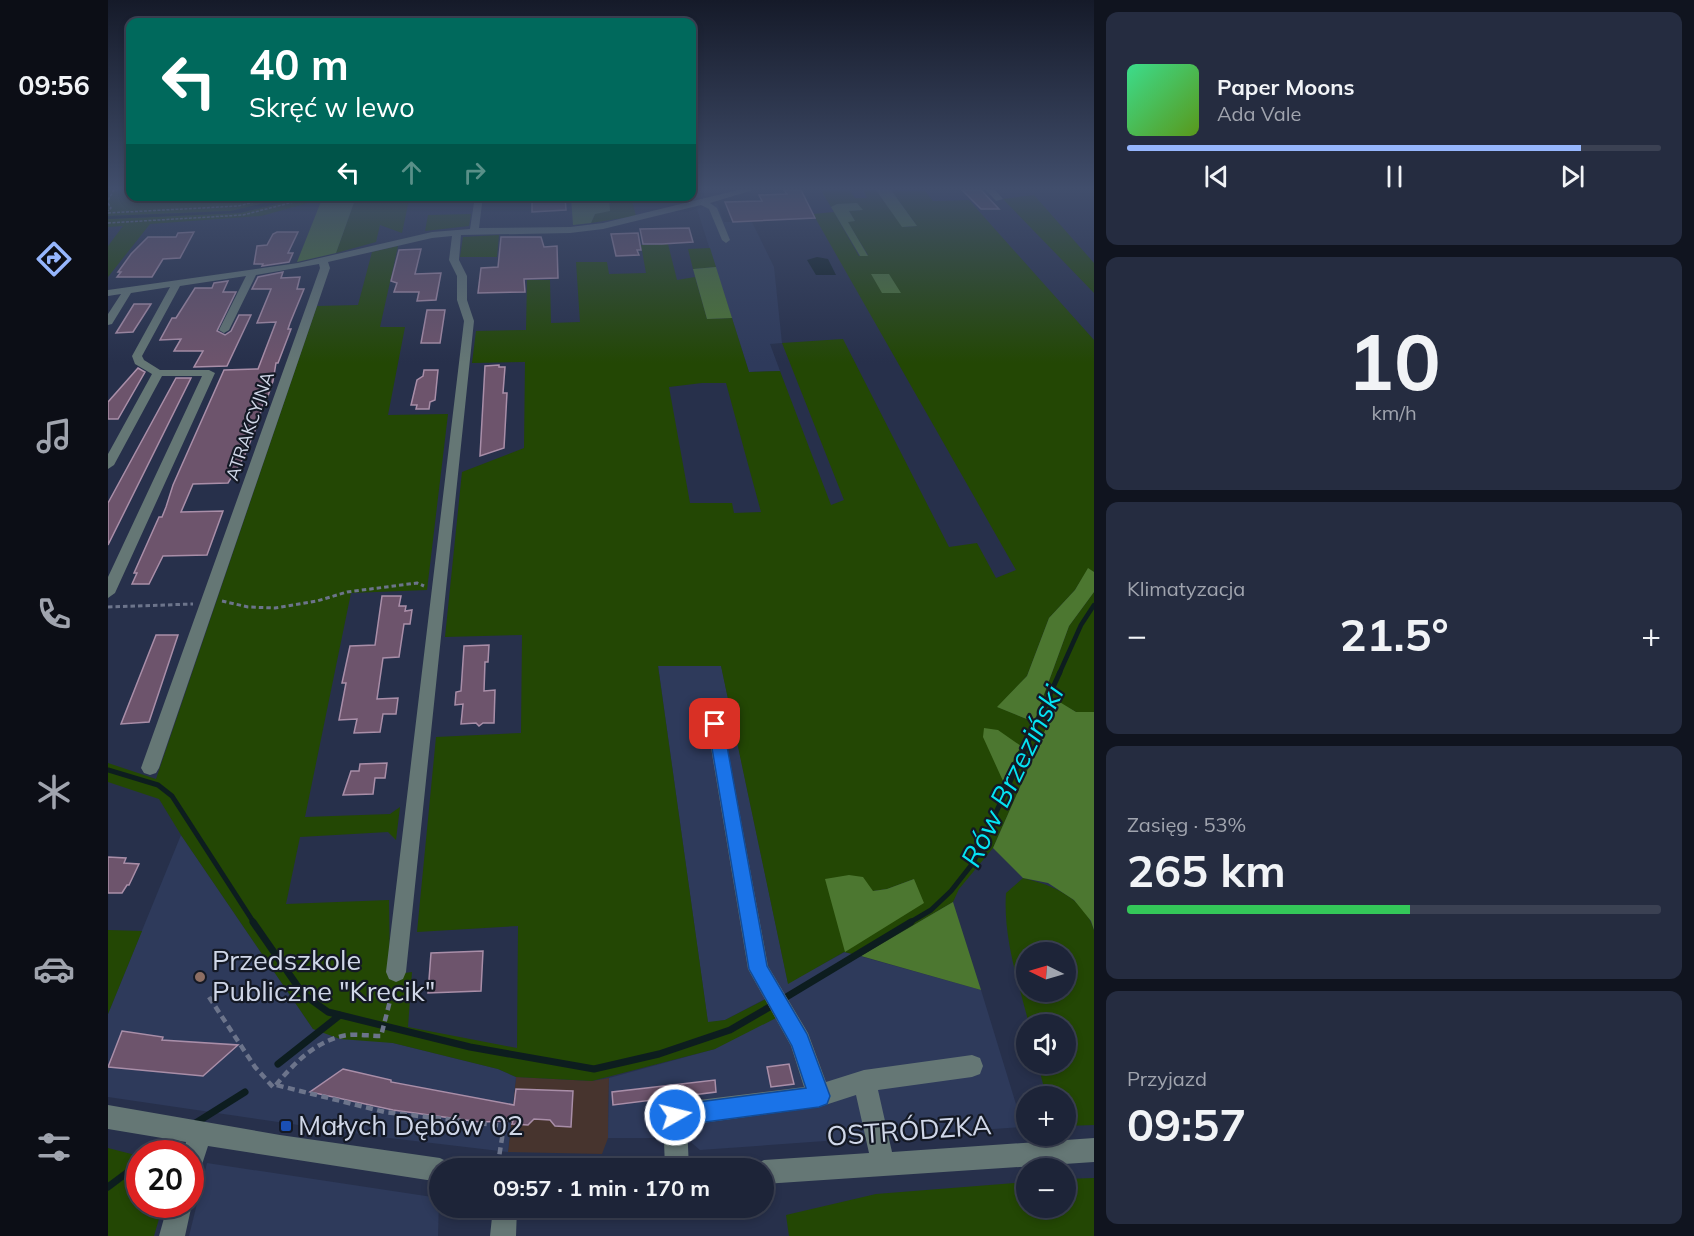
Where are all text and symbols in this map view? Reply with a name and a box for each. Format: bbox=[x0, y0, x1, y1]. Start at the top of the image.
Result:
text: 40 m bbox=[249, 38, 349, 91]
icon: left bbox=[150, 42, 228, 120]
text: 09:56 bbox=[18, 68, 90, 102]
text: Paper Moons bbox=[1217, 73, 1355, 101]
text: Skręć w lewo bbox=[249, 90, 415, 124]
text: Ada Vale bbox=[1217, 101, 1301, 126]
icon: left bbox=[332, 156, 365, 189]
icon: ahead bbox=[395, 156, 428, 189]
icon: right bbox=[458, 156, 491, 189]
icon: previous bbox=[1200, 160, 1233, 193]
icon: pause bbox=[1378, 160, 1411, 193]
icon: next bbox=[1556, 160, 1589, 193]
icon: directions bbox=[33, 238, 75, 280]
text: 10 bbox=[1347, 312, 1441, 410]
street label: ATRAKCYJNA bbox=[220, 368, 279, 483]
text: km/h bbox=[1371, 400, 1417, 425]
icon: music bbox=[33, 415, 75, 457]
text: Klimatyzacja bbox=[1127, 576, 1245, 601]
icon: phone bbox=[33, 593, 75, 635]
text: 21.5° bbox=[1339, 606, 1449, 662]
text: − bbox=[1127, 614, 1147, 655]
text: + bbox=[1641, 614, 1661, 655]
water label: Rów Brzeziński bbox=[952, 679, 1071, 872]
pin bbox=[689, 698, 740, 749]
icon: arrive bbox=[698, 707, 731, 740]
icon: climate bbox=[33, 771, 75, 813]
text: Zasięg · 53% bbox=[1127, 812, 1246, 837]
text: 265 km bbox=[1127, 842, 1286, 898]
north arrow bbox=[1016, 942, 1076, 1002]
map controls bbox=[1016, 942, 1076, 1218]
place label: Przedszkole Publiczne "Krecik" bbox=[212, 943, 435, 1008]
icon: car bbox=[33, 948, 75, 990]
marker: Przedszkole Publiczne "Krecik" bbox=[193, 970, 207, 984]
button: sound bbox=[1016, 1014, 1076, 1074]
text: Przyjazd bbox=[1127, 1066, 1207, 1091]
position arrow bbox=[643, 1083, 707, 1147]
button: + bbox=[1016, 1086, 1076, 1146]
text: 09:57 bbox=[1127, 1096, 1246, 1152]
street label: OSTRÓDZKA bbox=[825, 1107, 993, 1153]
place label: Małych Dębów 02 bbox=[298, 1108, 523, 1142]
marker: Małych Dębów 02 bbox=[279, 1119, 293, 1133]
icon: filters bbox=[33, 1126, 75, 1168]
speed limit sign: 20 bbox=[126, 1140, 204, 1218]
button: − bbox=[1016, 1158, 1076, 1218]
text: 09:57 · 1 min · 170 m bbox=[493, 1174, 710, 1202]

